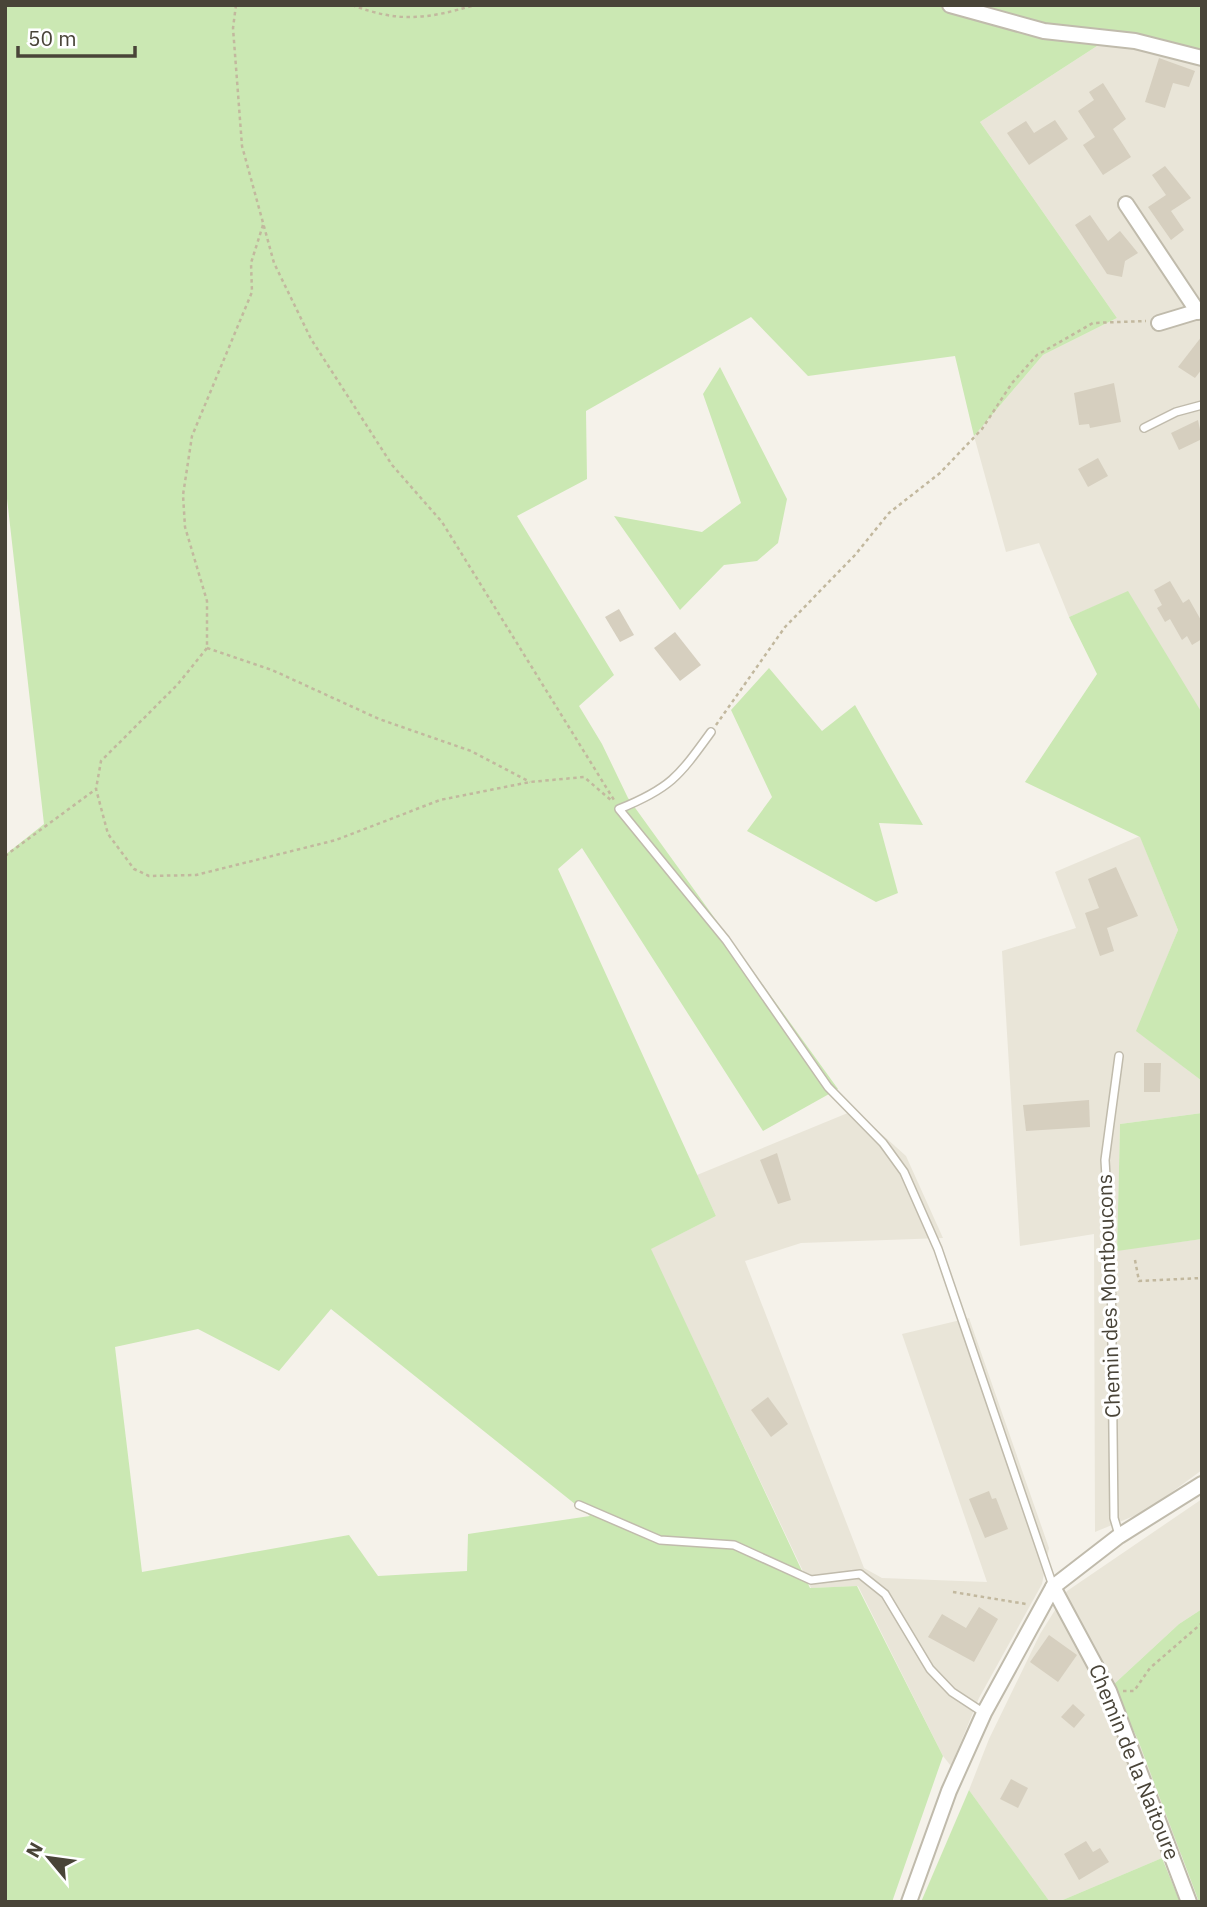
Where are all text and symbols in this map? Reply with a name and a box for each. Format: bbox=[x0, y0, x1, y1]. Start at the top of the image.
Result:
scale bar bbox=[18, 14, 135, 58]
text: 50 m bbox=[28, 24, 77, 52]
street label: Chemin des Montboucons bbox=[1090, 1174, 1126, 1419]
street label: Chemin de la Naitoure bbox=[1083, 1660, 1187, 1864]
north arrow bbox=[14, 1823, 84, 1893]
text: N bbox=[20, 1838, 48, 1862]

